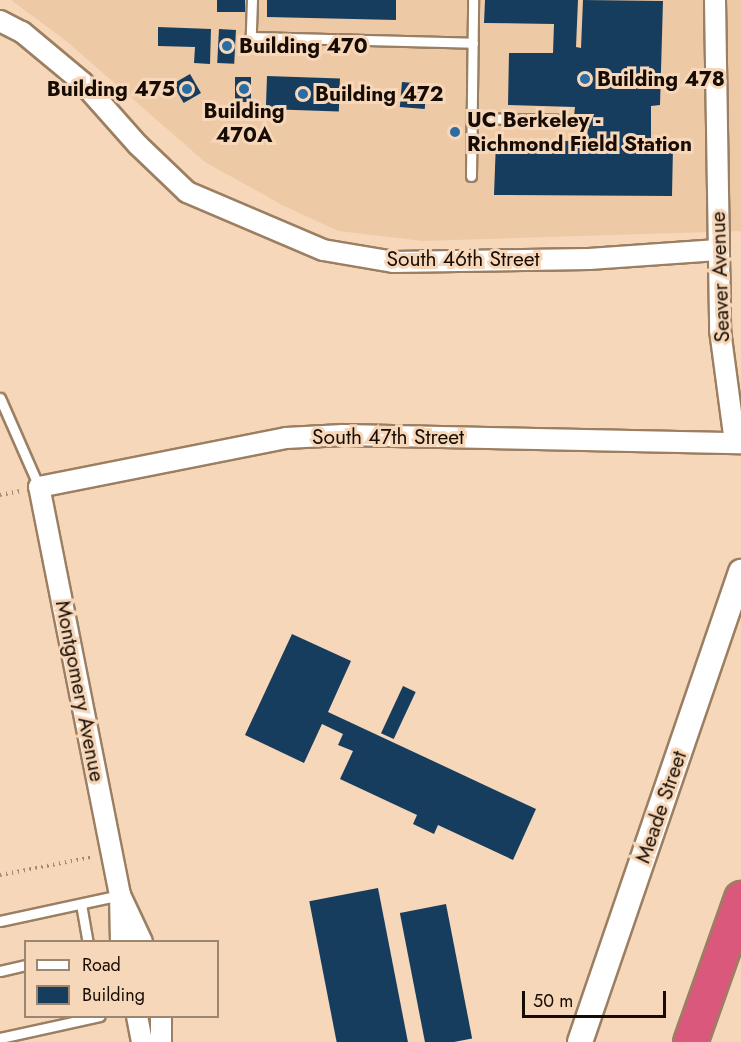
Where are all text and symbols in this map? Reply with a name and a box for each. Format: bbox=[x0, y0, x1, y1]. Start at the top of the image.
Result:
place label: Building 470 bbox=[239, 33, 368, 59]
marker: Building 470 bbox=[220, 39, 234, 53]
place label: Building 478 bbox=[597, 66, 725, 92]
marker: Building 478 bbox=[578, 72, 592, 86]
place label: Building 475 bbox=[47, 76, 175, 102]
place label: Building 472 bbox=[315, 81, 444, 107]
marker: Building 475 bbox=[180, 82, 194, 96]
marker: Building 470A bbox=[237, 82, 251, 96]
marker: Building 472 bbox=[296, 87, 310, 101]
place label: Building 470A bbox=[203, 98, 285, 148]
place label: UC Berkeley - Richmond Field Station bbox=[467, 107, 692, 157]
marker: UC Berkeley - Richmond Field Station bbox=[448, 125, 462, 139]
street label: Seaver Avenue bbox=[705, 211, 735, 343]
street label: South 46th Street bbox=[386, 246, 540, 272]
street label: South 47th Street bbox=[312, 424, 464, 450]
street label: Montgomery Avenue bbox=[50, 598, 110, 784]
street label: Meade Street bbox=[630, 748, 692, 866]
legend bbox=[24, 940, 219, 1018]
text: Road bbox=[82, 952, 121, 978]
scale bar bbox=[525, 979, 669, 1017]
text: Building bbox=[82, 982, 145, 1008]
text: 50 m bbox=[533, 988, 573, 1014]

